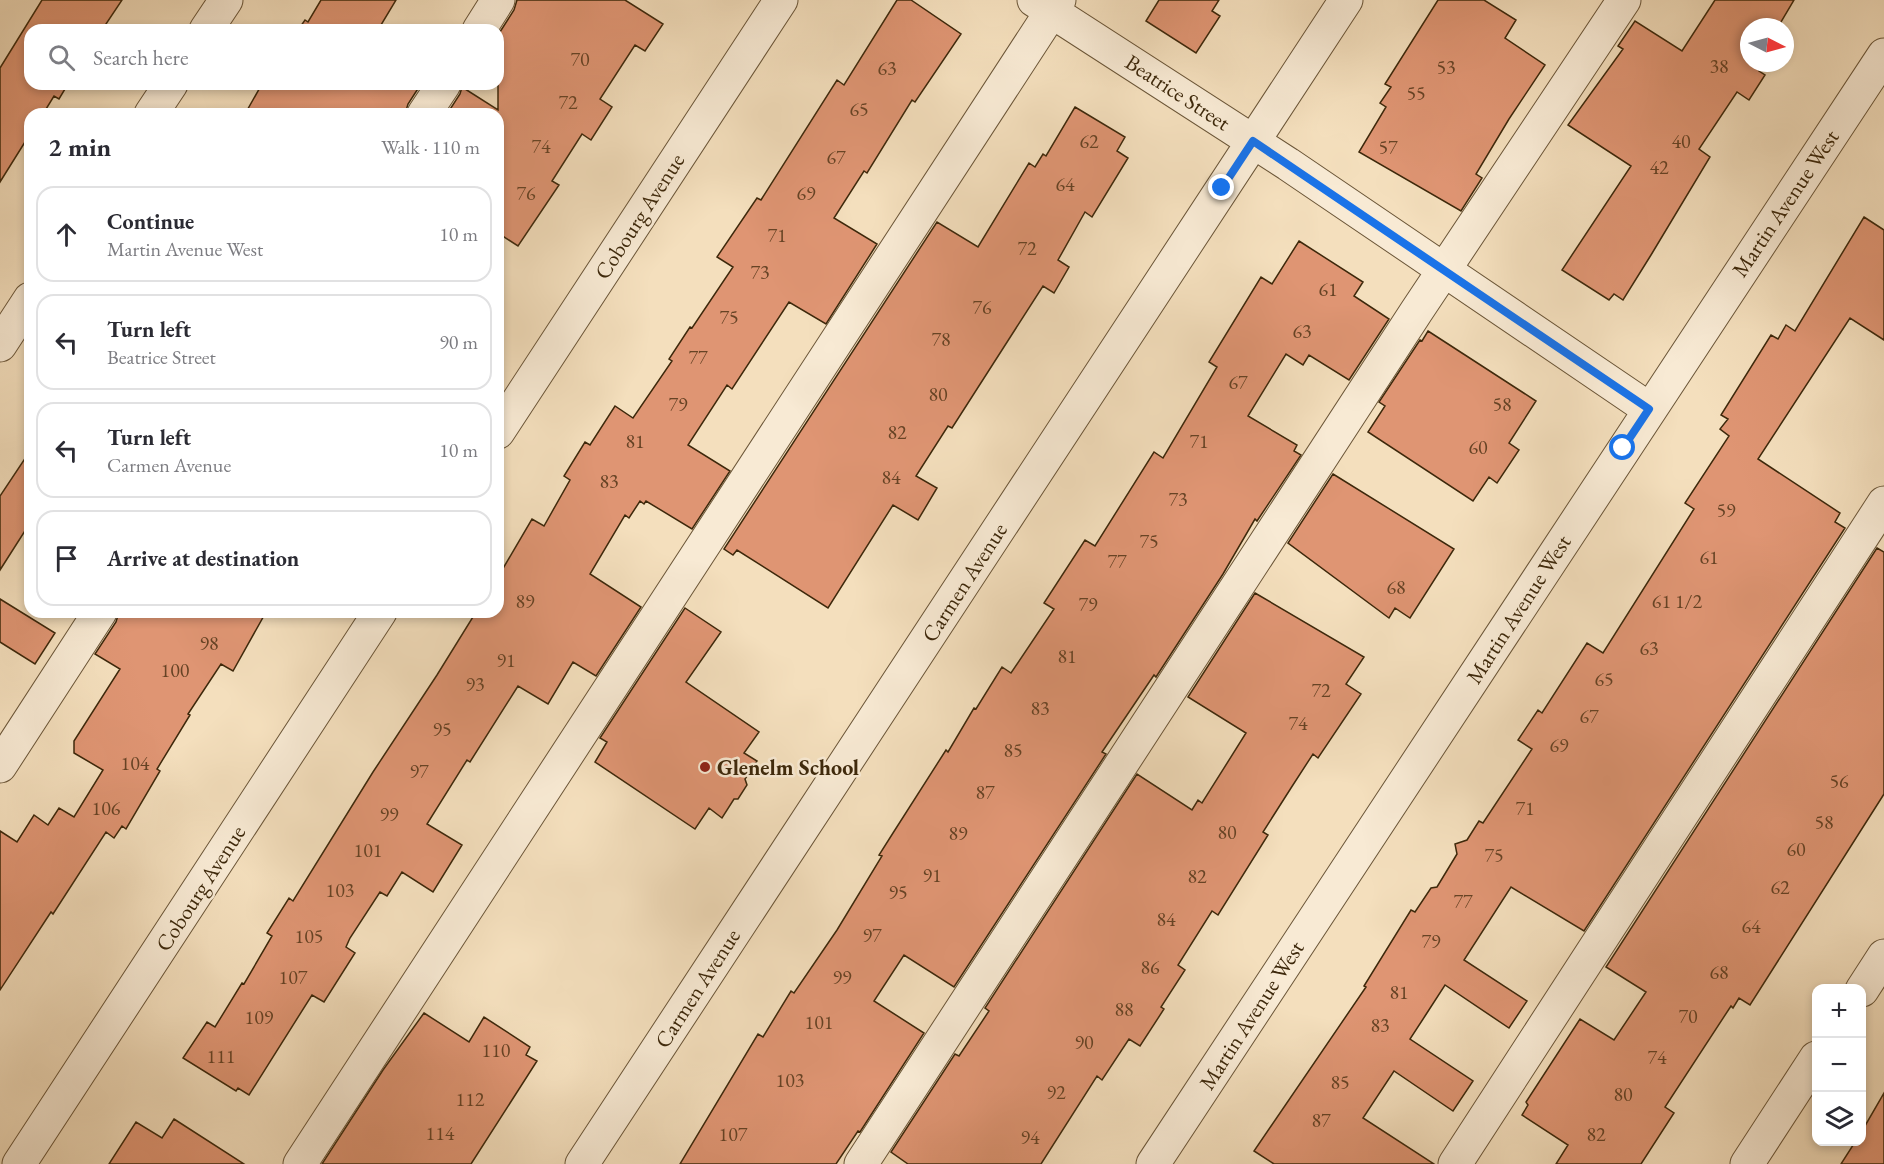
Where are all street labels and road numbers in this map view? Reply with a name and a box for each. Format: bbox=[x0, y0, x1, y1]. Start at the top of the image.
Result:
street label: Beatrice Street bbox=[1120, 48, 1236, 137]
street label: Martin Avenue West bbox=[1725, 124, 1846, 283]
street label: Cobourg Avenue bbox=[588, 147, 691, 285]
street label: Carmen Avenue bbox=[915, 517, 1014, 647]
street label: Martin Avenue West bbox=[1459, 529, 1577, 689]
street label: Cobourg Avenue bbox=[149, 819, 252, 957]
street label: Carmen Avenue bbox=[648, 923, 747, 1053]
street label: Martin Avenue West bbox=[1192, 935, 1310, 1095]

